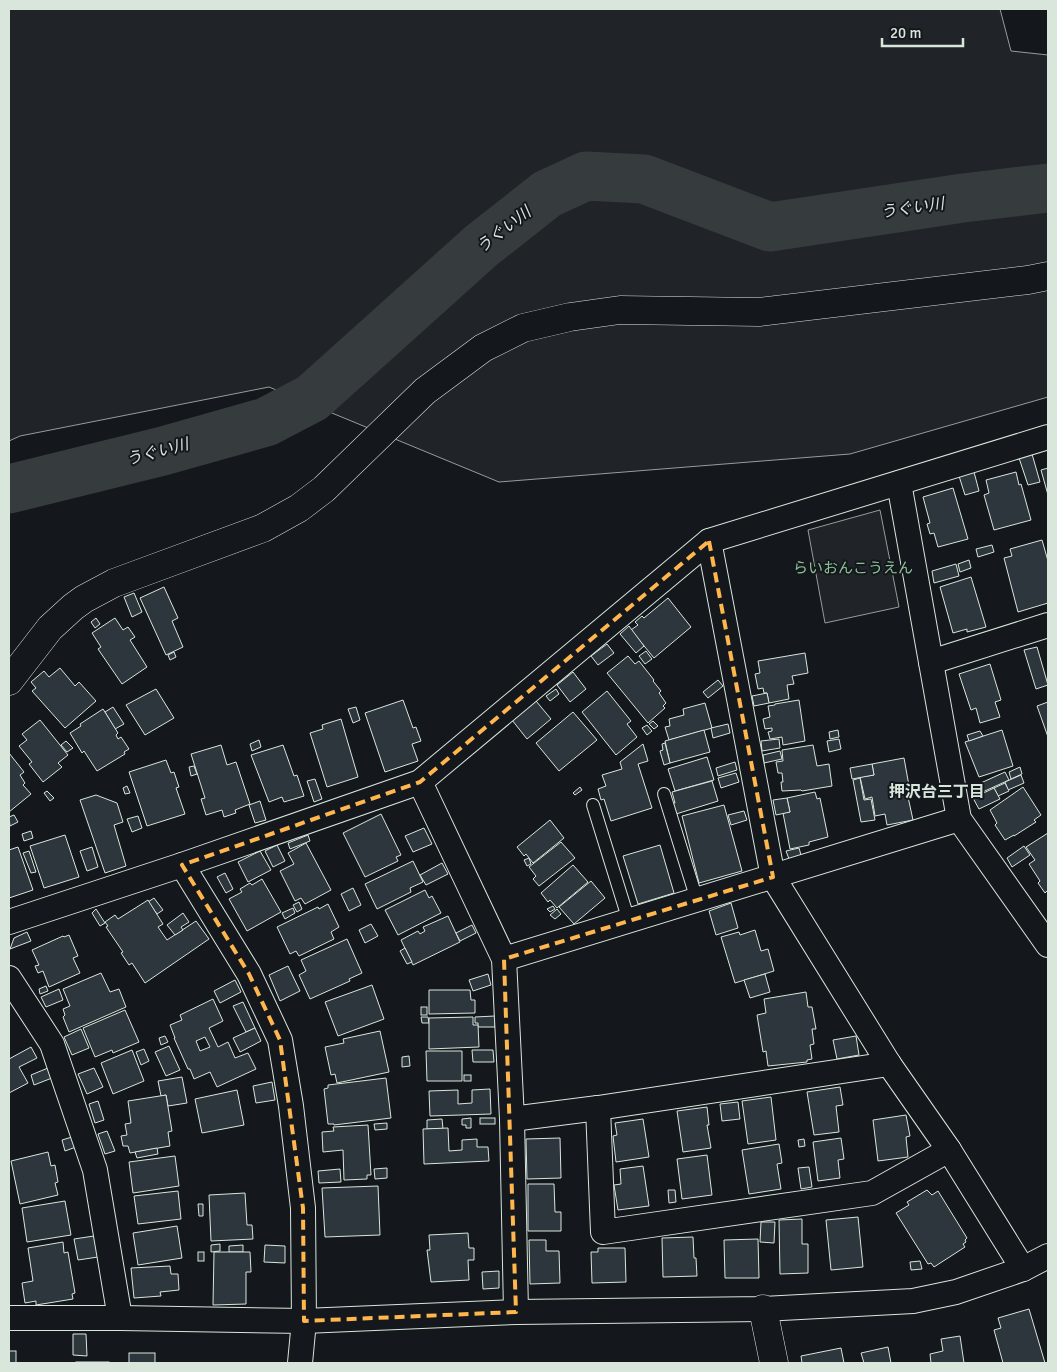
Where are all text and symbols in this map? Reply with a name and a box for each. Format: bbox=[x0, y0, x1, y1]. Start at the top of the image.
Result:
scale bar bbox=[882, 15, 963, 47]
text: 20 m bbox=[890, 24, 921, 42]
water label: うぐい川 bbox=[879, 193, 947, 222]
water label: うぐい川 bbox=[472, 201, 537, 257]
water label: うぐい川 bbox=[124, 434, 193, 470]
park label: らいおんこうえん bbox=[793, 559, 913, 577]
district label: 押沢台三丁目 bbox=[889, 782, 985, 802]

